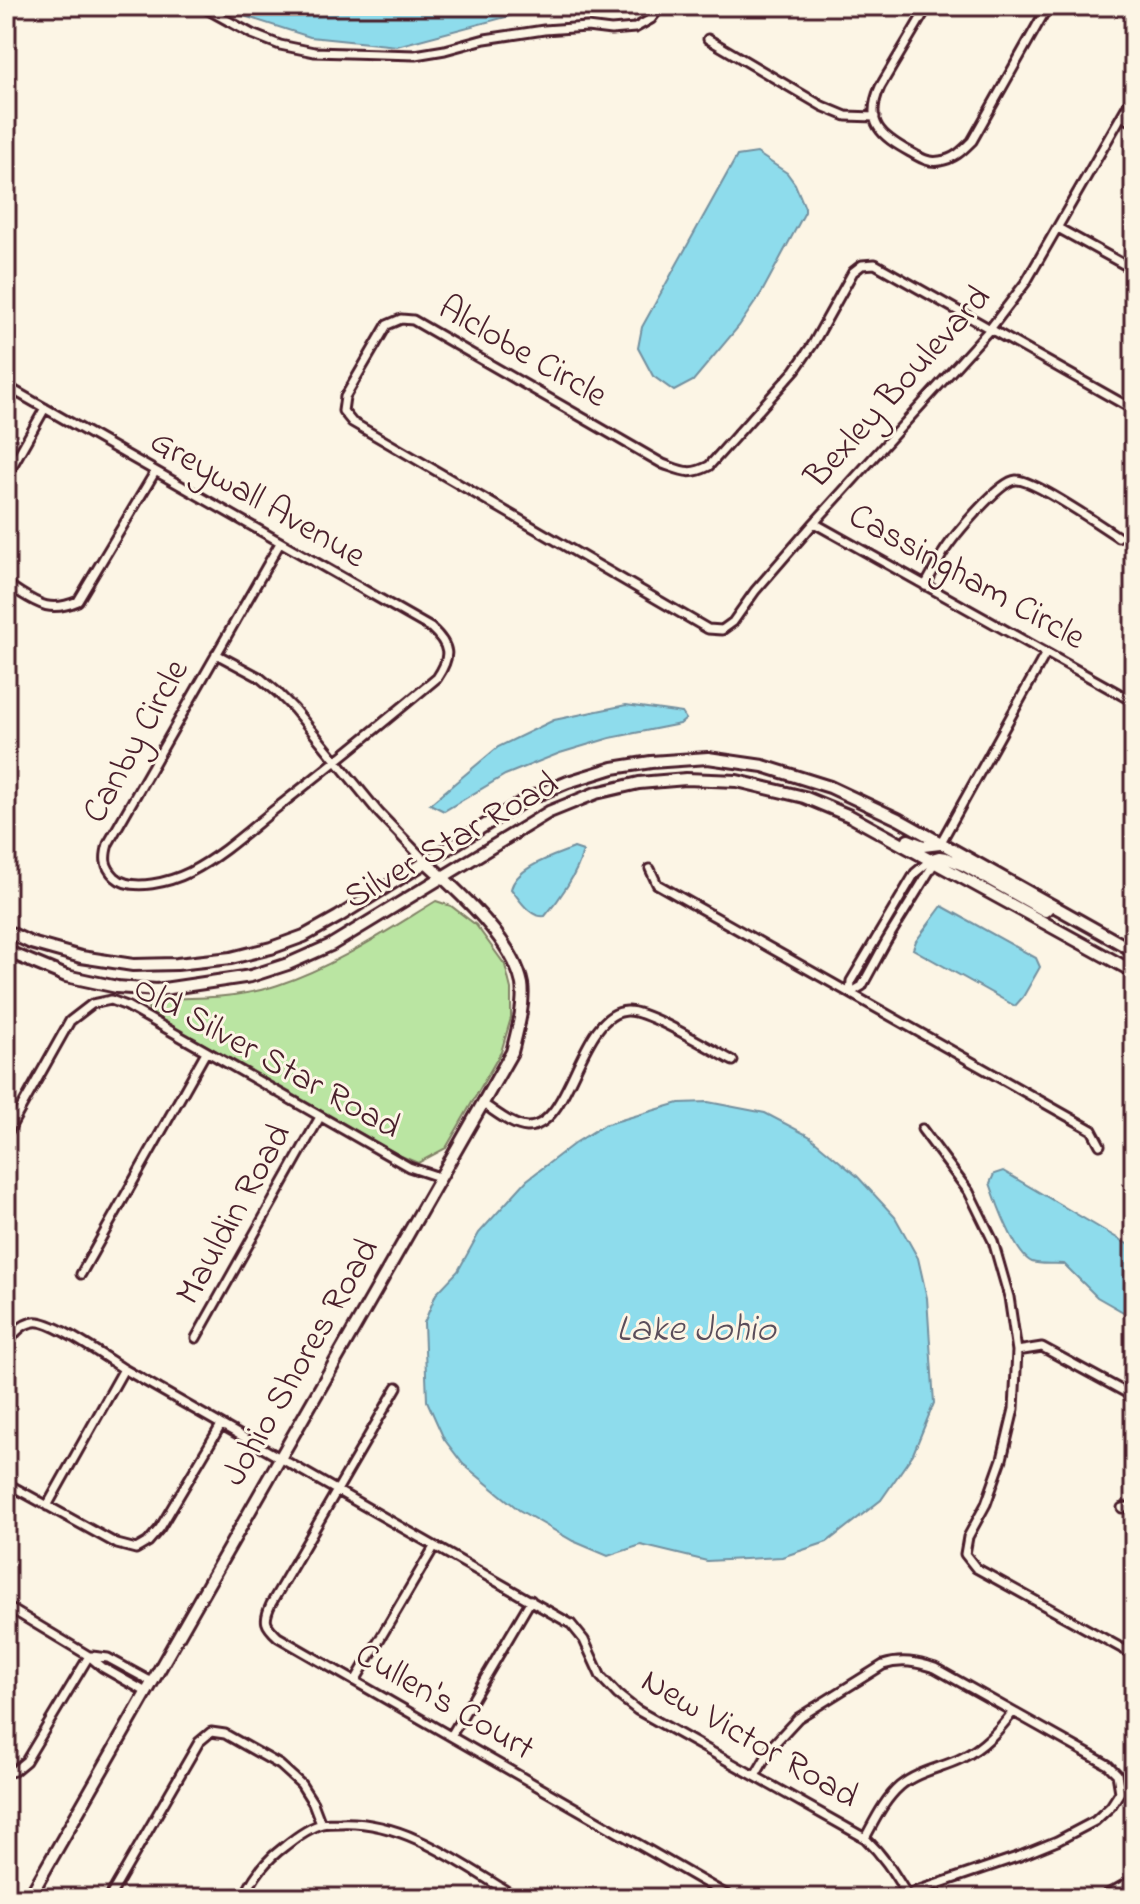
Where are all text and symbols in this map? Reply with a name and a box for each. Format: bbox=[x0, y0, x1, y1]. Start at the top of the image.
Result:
street label: Bexley Boulevard bbox=[792, 274, 1005, 502]
street label: Alclobe Circle bbox=[428, 283, 617, 423]
street label: Greywall Avenue bbox=[139, 417, 376, 584]
street label: Cassingham Circle bbox=[838, 491, 1095, 666]
street label: Canby Circle bbox=[70, 649, 204, 834]
street label: Silver Star Road bbox=[335, 759, 569, 925]
street label: Old Silver Star Road bbox=[122, 963, 410, 1155]
street label: Mauldin Road bbox=[163, 1115, 307, 1315]
street label: Johio Shores Road bbox=[209, 1229, 395, 1497]
water label: Lake Johio bbox=[616, 1303, 777, 1359]
street label: Cullen's Court bbox=[344, 1630, 544, 1776]
street label: New Victor Road bbox=[630, 1656, 868, 1824]

